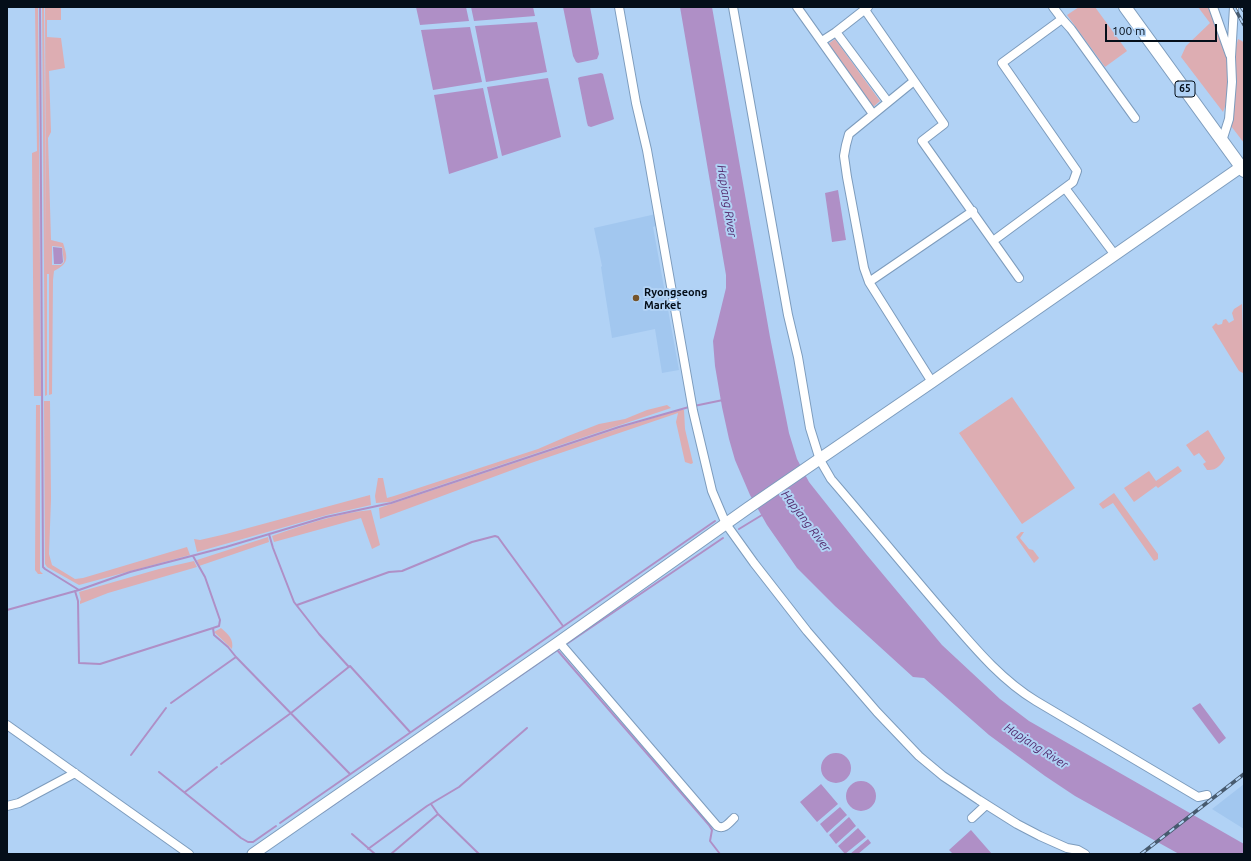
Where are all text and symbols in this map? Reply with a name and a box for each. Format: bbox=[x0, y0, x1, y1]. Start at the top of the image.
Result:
scale bar bbox=[1107, 16, 1219, 42]
text: 100 m bbox=[1112, 24, 1145, 37]
road number: 65 bbox=[1175, 81, 1195, 97]
water label: Hapjang River bbox=[714, 164, 740, 238]
place label: Ryongseong Market bbox=[644, 285, 708, 311]
marker: Ryongseong Market bbox=[631, 293, 641, 303]
water label: Hapjang River bbox=[778, 487, 834, 555]
water label: Hapjang River bbox=[1001, 720, 1071, 772]

